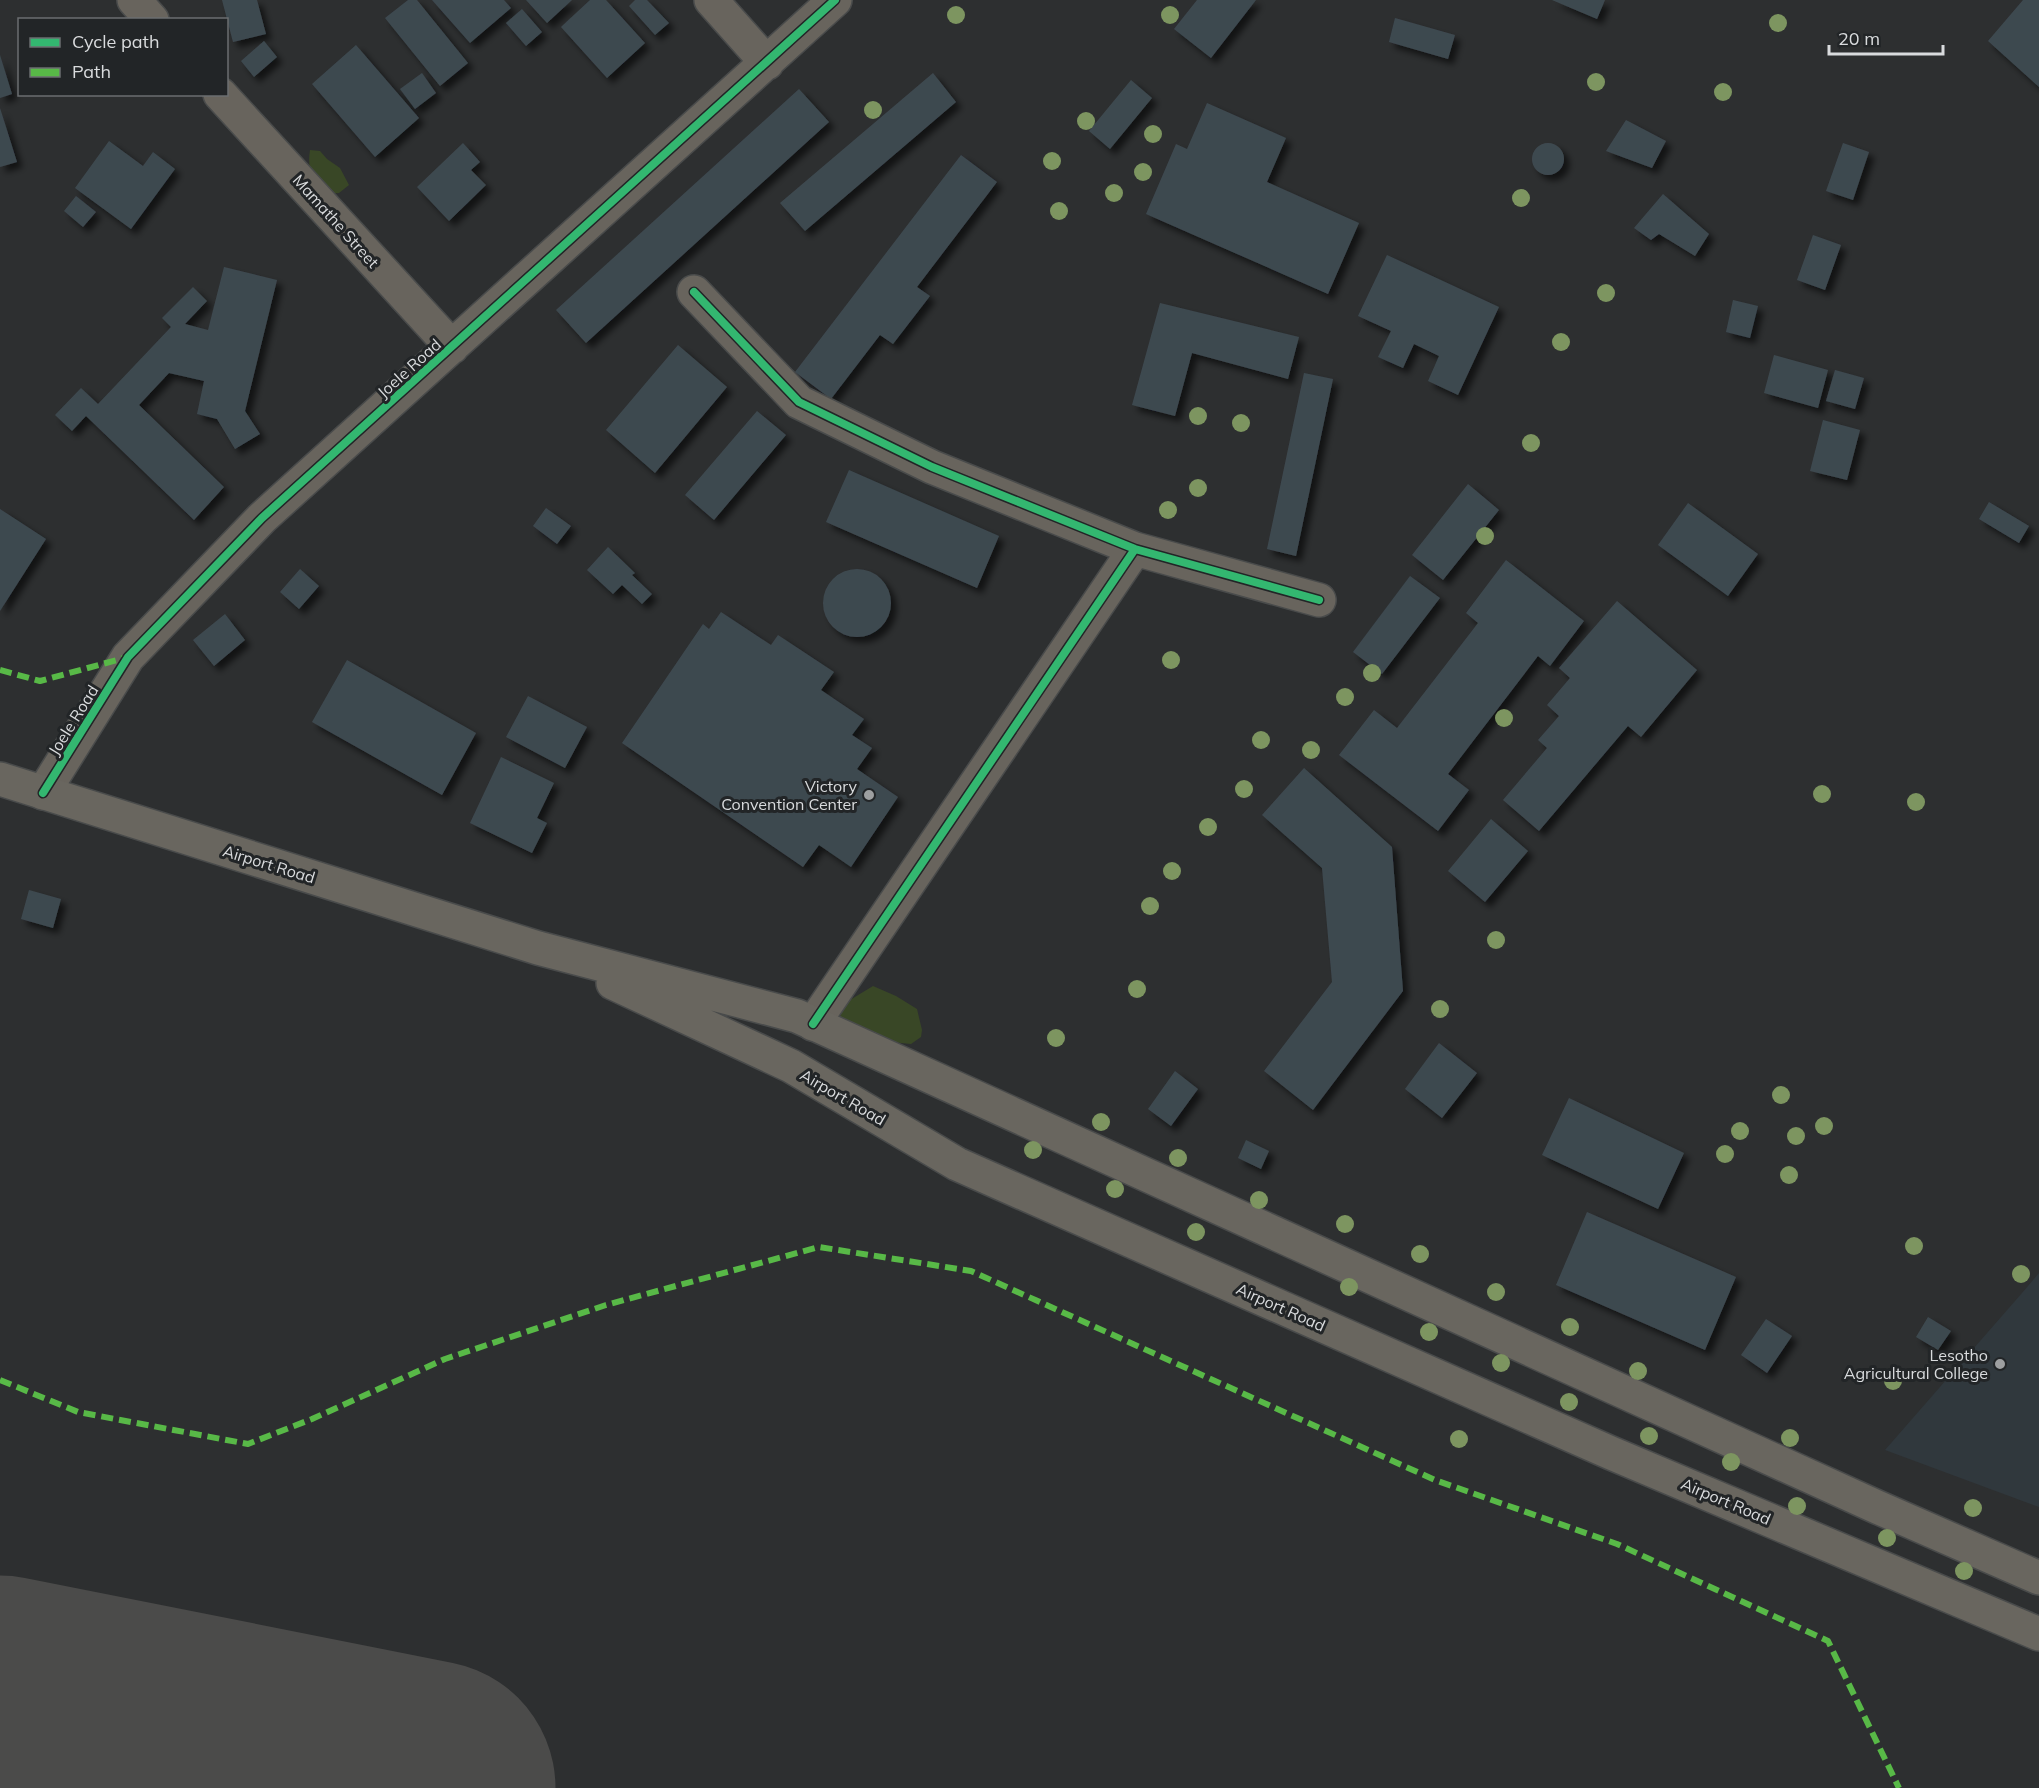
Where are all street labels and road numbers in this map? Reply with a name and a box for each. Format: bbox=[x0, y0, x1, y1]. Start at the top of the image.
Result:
street label: Mamathe Street bbox=[289, 170, 384, 272]
street label: Joele Road bbox=[373, 334, 445, 402]
street label: Joele Road bbox=[44, 681, 102, 759]
street label: Airport Road bbox=[220, 840, 318, 888]
street label: Airport Road bbox=[797, 1064, 889, 1130]
street label: Airport Road bbox=[1233, 1278, 1329, 1336]
street label: Airport Road bbox=[1678, 1473, 1774, 1529]

